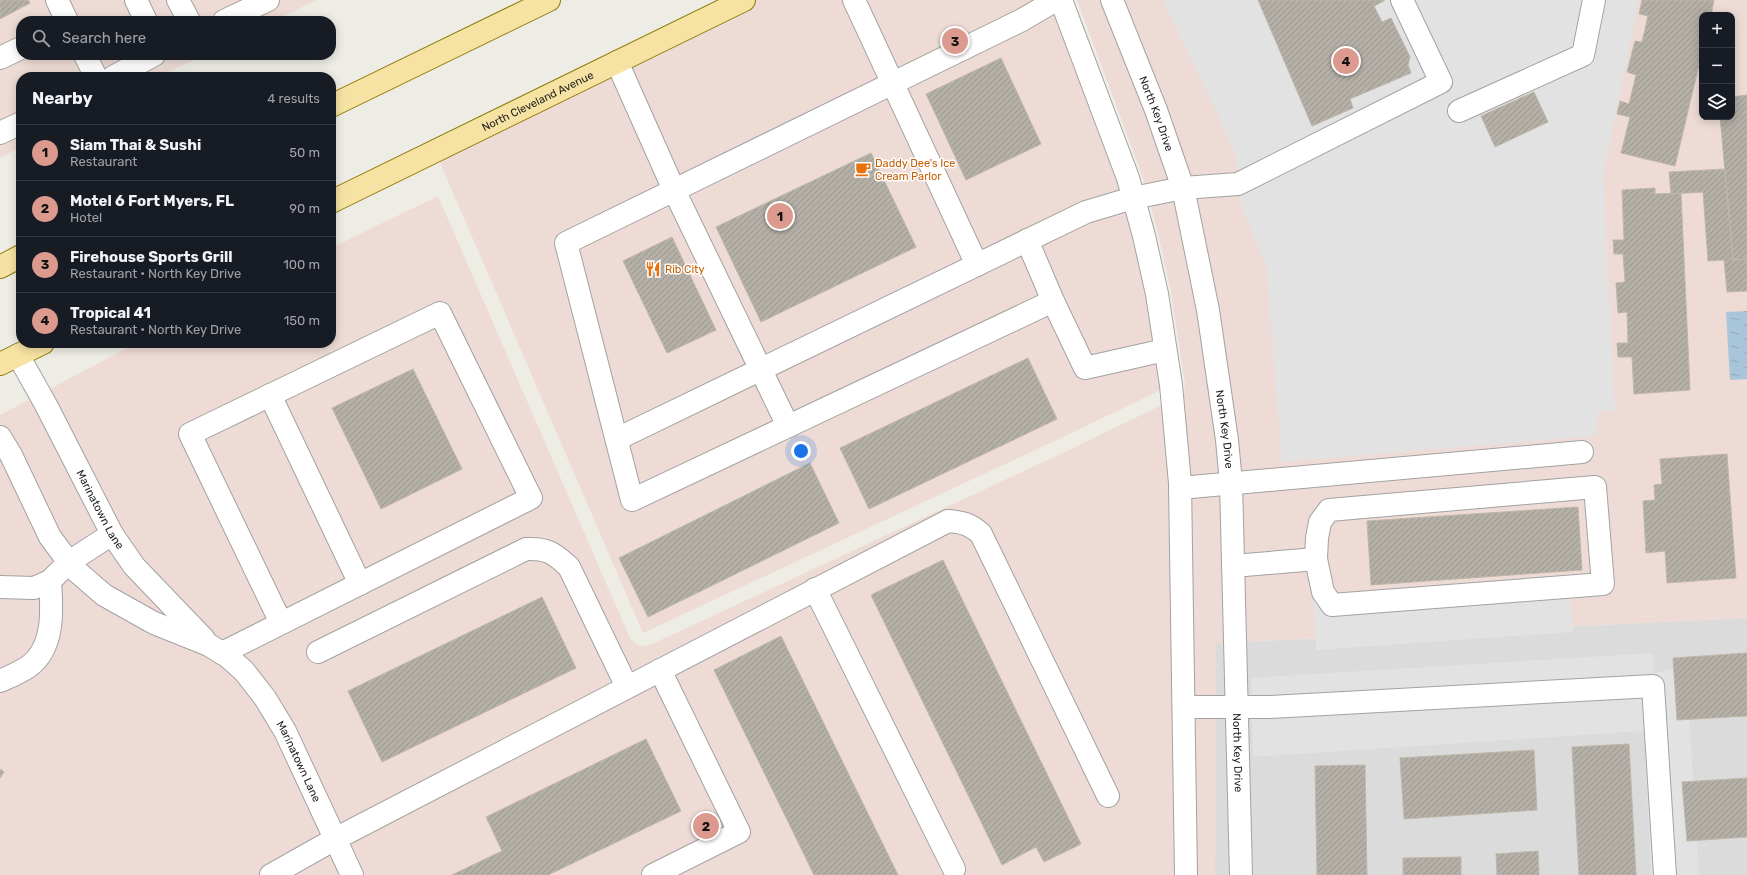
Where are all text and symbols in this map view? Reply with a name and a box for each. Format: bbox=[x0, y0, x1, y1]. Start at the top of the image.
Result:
map controls bbox=[1699, 12, 1735, 120]
button: + bbox=[1699, 12, 1735, 48]
search box bbox=[16, 16, 336, 60]
pin: 3 bbox=[942, 26, 968, 56]
icon: search bbox=[30, 27, 52, 49]
text: Search here bbox=[62, 29, 146, 47]
pin: 4 bbox=[1333, 46, 1359, 76]
button: − bbox=[1699, 48, 1735, 84]
street label: North Cleveland Avenue bbox=[480, 68, 596, 134]
street label: North Key Drive bbox=[1137, 74, 1176, 153]
button: layers bbox=[1699, 84, 1735, 120]
text: Nearby bbox=[32, 88, 93, 108]
text: 4 results bbox=[267, 91, 320, 106]
text: Siam Thai & Sushi bbox=[70, 136, 201, 154]
text: 1 bbox=[42, 145, 48, 160]
text: 50 m bbox=[289, 145, 320, 160]
text: Restaurant bbox=[70, 154, 137, 169]
place label: Daddy Dee's Ice Cream Parlor bbox=[875, 157, 956, 183]
cafe icon: Daddy Dee's Ice Cream Parlor bbox=[854, 160, 872, 178]
text: Motel 6 Fort Myers, FL bbox=[70, 192, 234, 210]
text: 2 bbox=[41, 201, 49, 216]
text: 90 m bbox=[289, 201, 320, 216]
pin: 1 bbox=[767, 201, 793, 231]
text: Hotel bbox=[70, 210, 102, 225]
text: Firehouse Sports Grill bbox=[70, 248, 233, 266]
text: 3 bbox=[41, 257, 49, 272]
text: 100 m bbox=[283, 257, 320, 272]
restaurant icon: Rib City bbox=[644, 260, 662, 278]
place label: Rib City bbox=[665, 263, 704, 276]
text: Restaurant · North Key Drive bbox=[70, 266, 241, 281]
text: Tropical 41 bbox=[70, 304, 151, 322]
text: 4 bbox=[41, 313, 49, 328]
text: 150 m bbox=[284, 313, 320, 328]
text: Restaurant · North Key Drive bbox=[70, 322, 241, 337]
street label: North Key Drive bbox=[1213, 389, 1236, 469]
your location bbox=[791, 441, 811, 461]
street label: Marinatown Lane bbox=[74, 468, 127, 552]
street label: North Key Drive bbox=[1230, 713, 1245, 793]
street label: Marinatown Lane bbox=[274, 718, 324, 804]
pin: 2 bbox=[693, 811, 719, 841]

